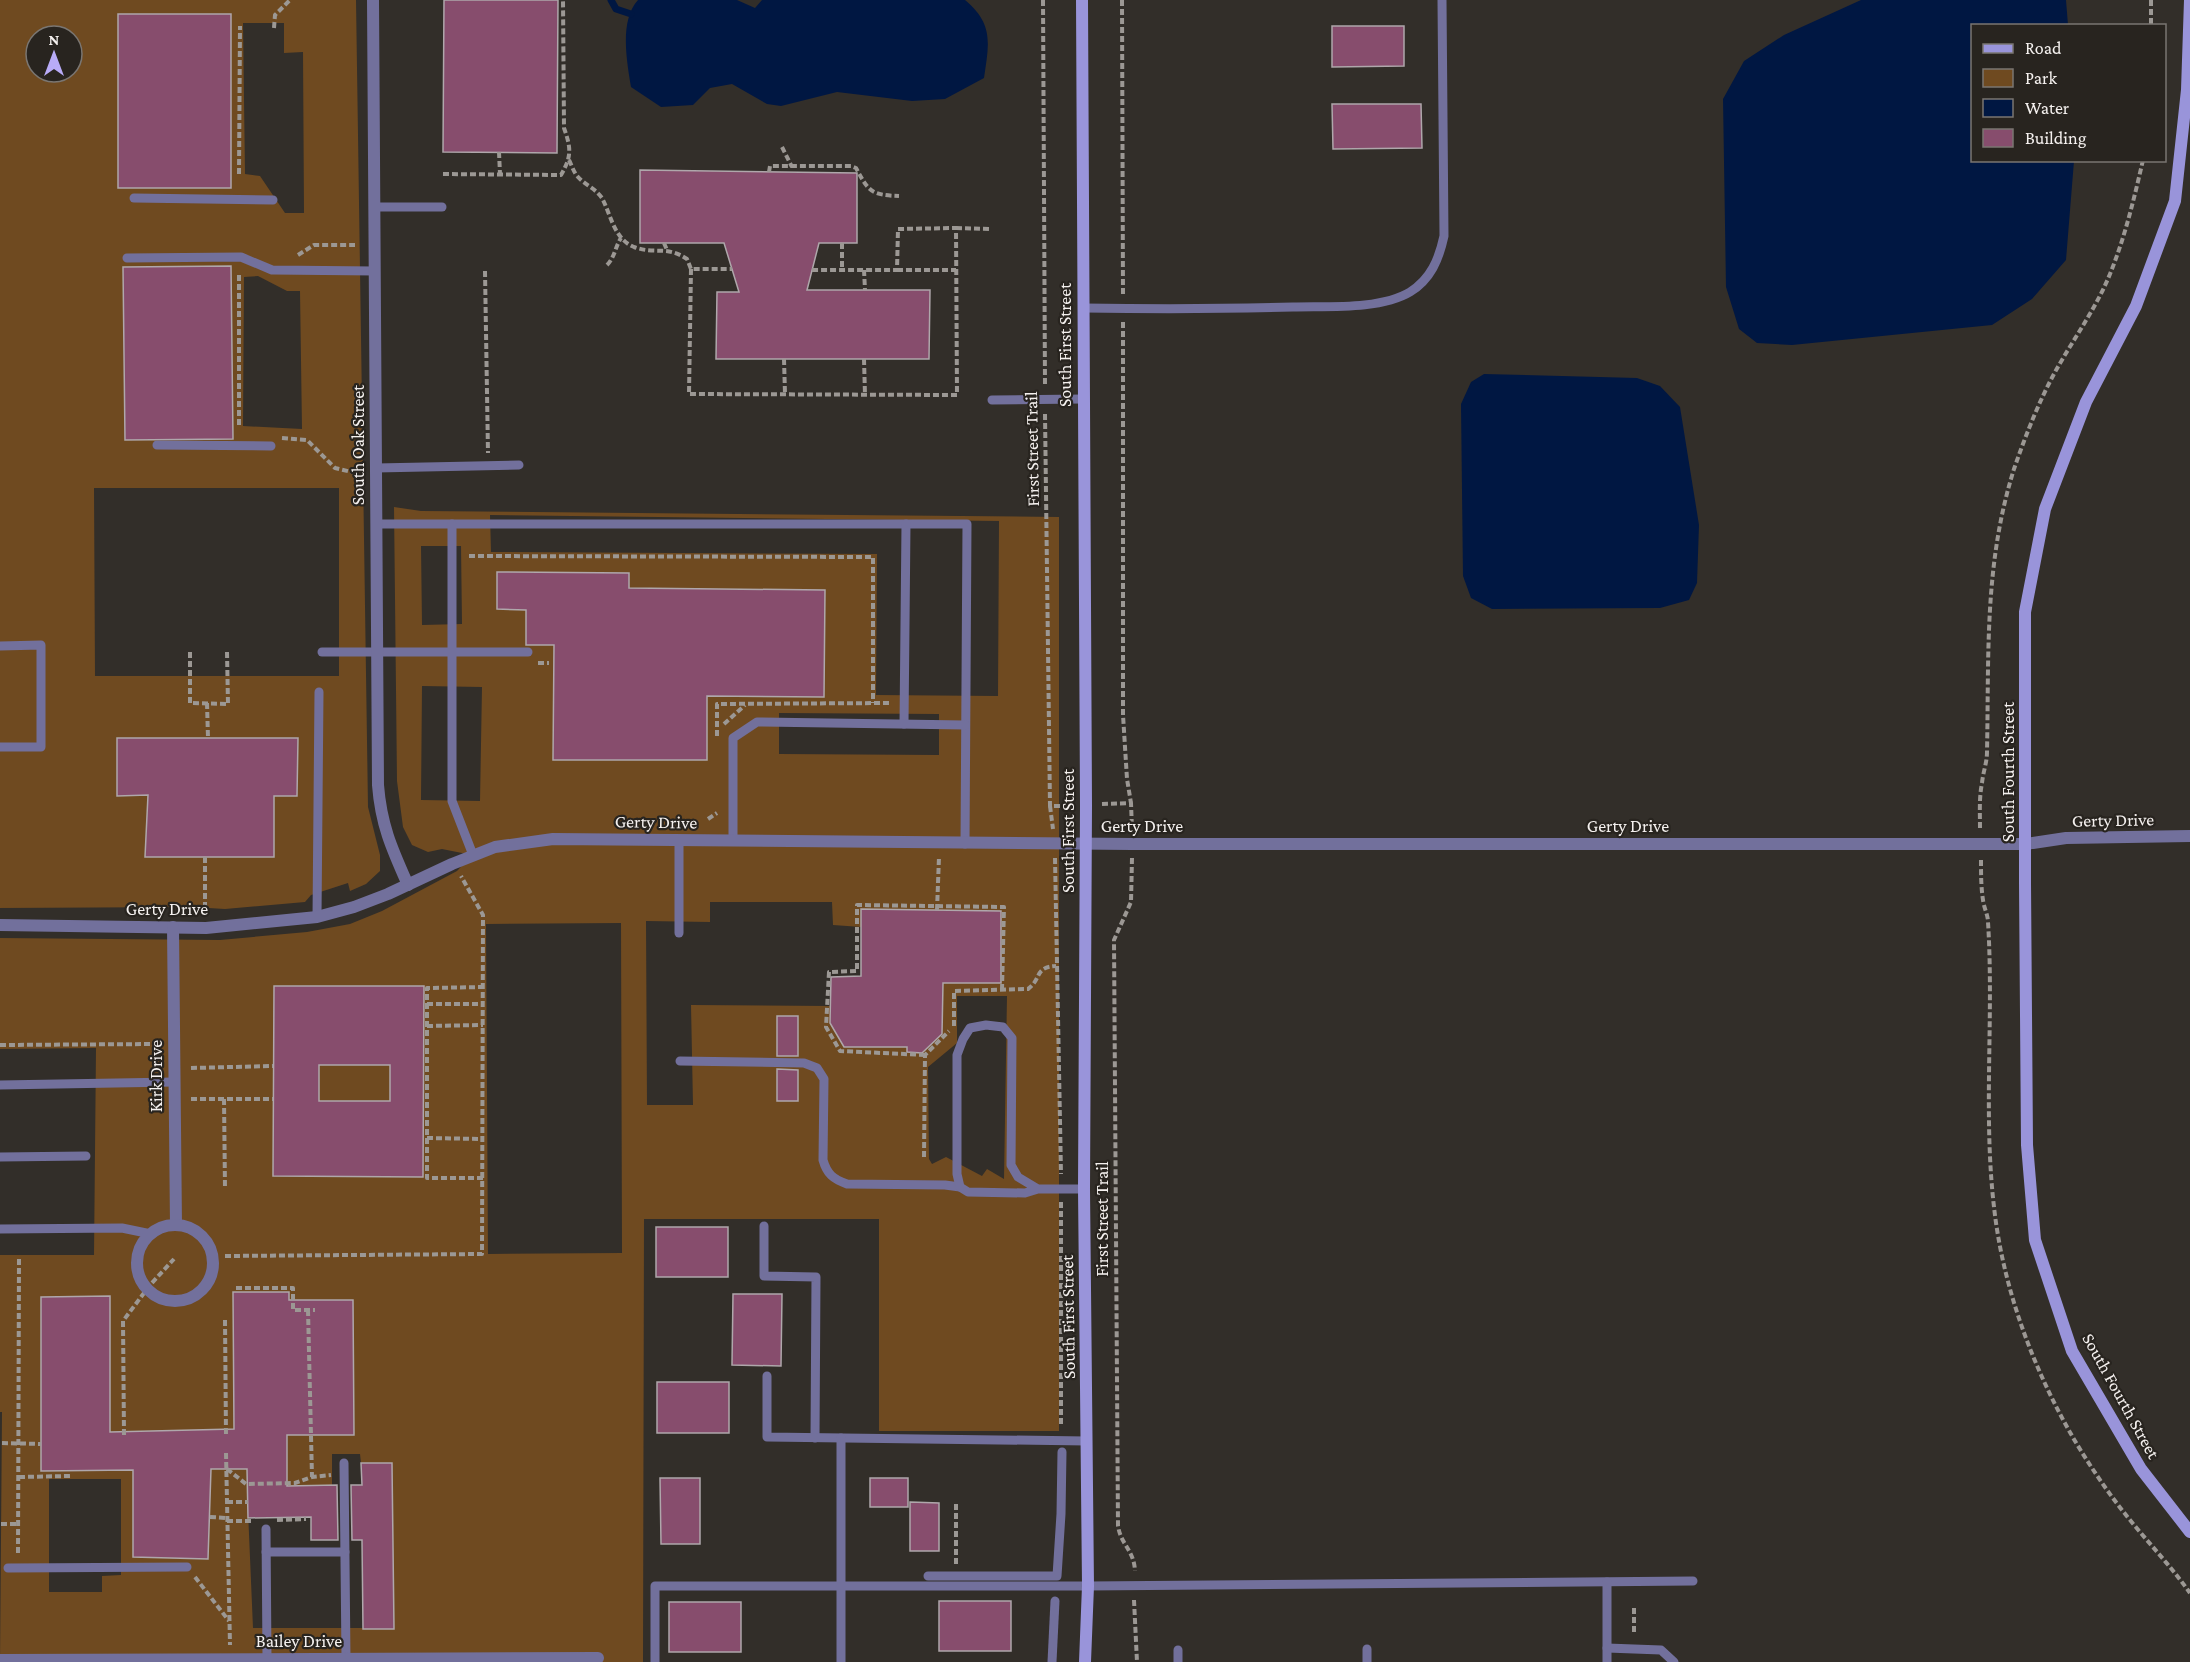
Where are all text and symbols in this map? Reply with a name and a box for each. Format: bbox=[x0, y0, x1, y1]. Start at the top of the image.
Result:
north arrow bbox=[24, 24, 84, 84]
legend bbox=[1971, 24, 2166, 162]
text: N bbox=[49, 31, 60, 48]
text: Road bbox=[2025, 38, 2062, 58]
text: Park bbox=[2025, 68, 2057, 88]
text: Water bbox=[2025, 98, 2070, 118]
text: Building bbox=[2025, 128, 2087, 148]
street label: South First Street bbox=[1055, 282, 1075, 407]
street label: South Oak Street bbox=[348, 384, 368, 505]
street label: First Street Trail bbox=[1021, 391, 1043, 507]
street label: South Fourth Street bbox=[1998, 701, 2018, 842]
street label: South First Street bbox=[1058, 768, 1078, 893]
street label: Gerty Drive bbox=[2072, 809, 2154, 831]
street label: Gerty Drive bbox=[615, 811, 697, 833]
street label: Gerty Drive bbox=[1101, 816, 1183, 836]
street label: Gerty Drive bbox=[1587, 816, 1669, 836]
street label: Gerty Drive bbox=[126, 899, 208, 919]
street label: Kirk Drive bbox=[146, 1040, 166, 1112]
street label: First Street Trail bbox=[1092, 1161, 1112, 1277]
street label: South First Street bbox=[1057, 1254, 1079, 1379]
street label: South Fourth Street bbox=[2078, 1330, 2164, 1463]
street label: Bailey Drive bbox=[256, 1631, 342, 1651]

